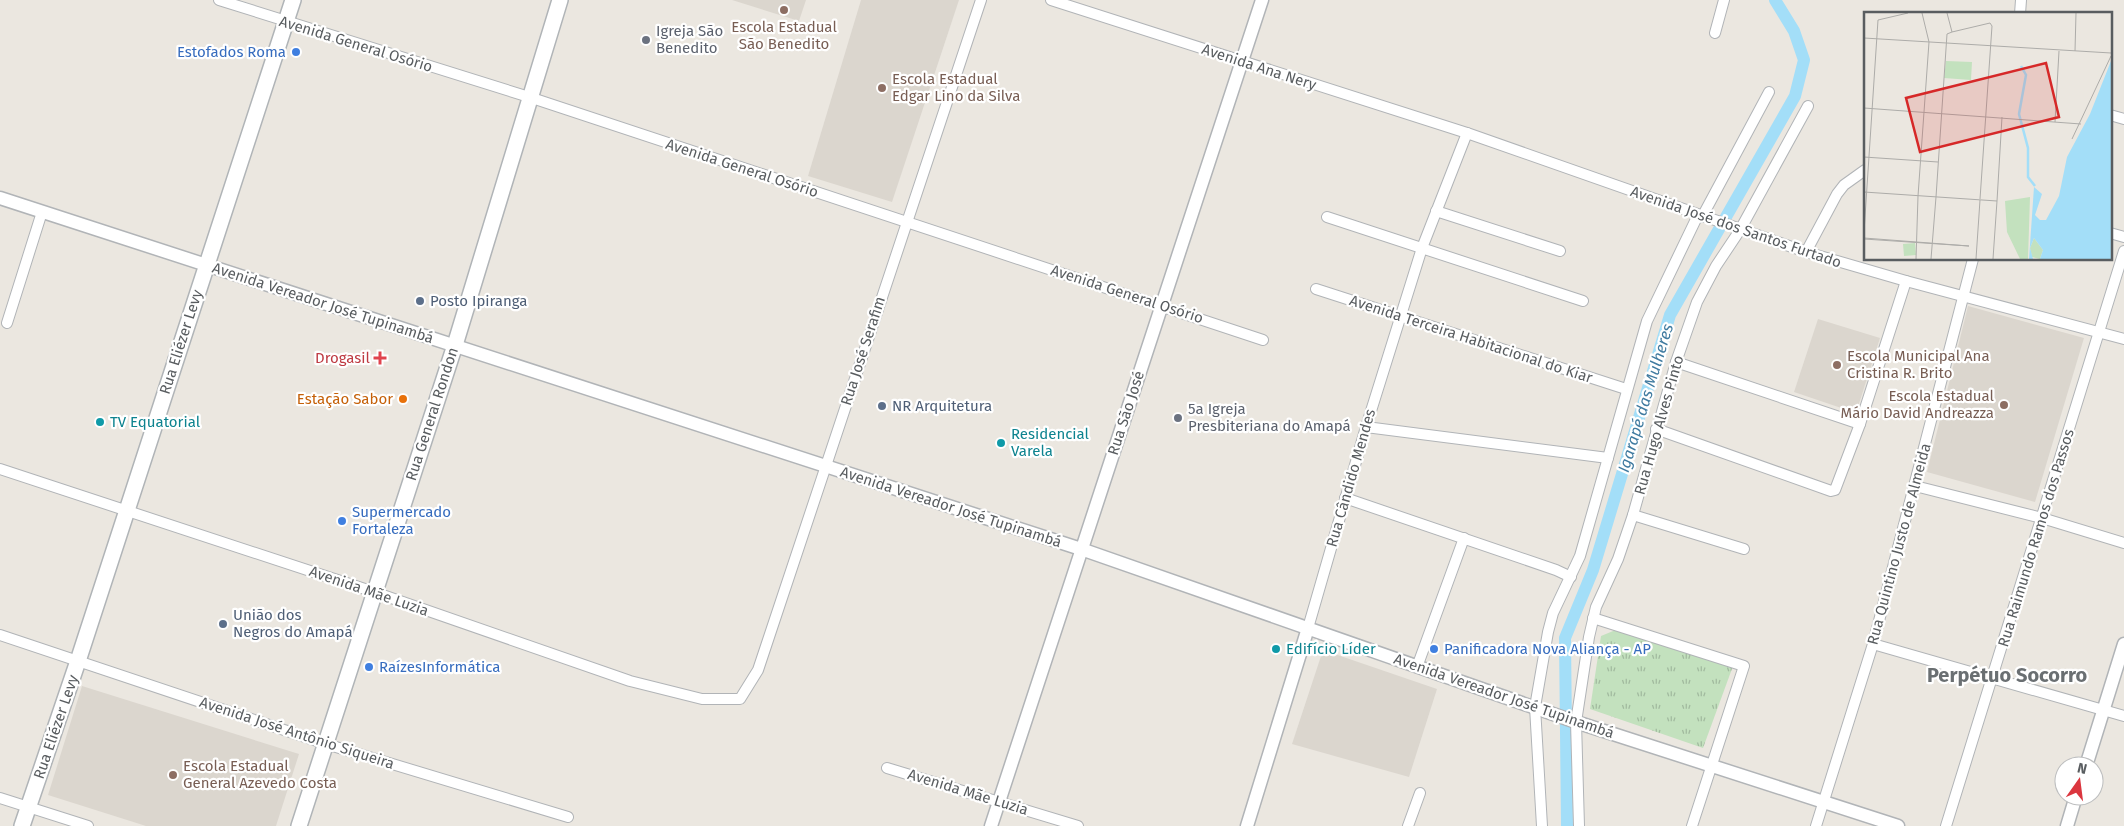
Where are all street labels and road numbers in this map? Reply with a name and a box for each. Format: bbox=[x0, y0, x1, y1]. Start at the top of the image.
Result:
street label: Avenida General Osório bbox=[277, 12, 435, 76]
street label: Avenida Ana Nery bbox=[1199, 40, 1319, 94]
street label: Avenida General Osório bbox=[663, 135, 821, 201]
street label: Avenida José dos Santos Furtado bbox=[1628, 182, 1844, 272]
street label: Avenida Vereador José Tupinambá bbox=[210, 259, 436, 347]
street label: Avenida General Osório bbox=[1048, 261, 1206, 327]
street label: Rua Eliézer Levy bbox=[156, 287, 207, 397]
street label: Avenida Terceira Habitacional do Kiar bbox=[1347, 291, 1595, 387]
street label: Rua José Serafim bbox=[837, 294, 889, 408]
street label: Rua General Rondon bbox=[402, 345, 462, 483]
street label: Rua Hugo Alves Pinto bbox=[1630, 353, 1688, 497]
street label: Rua São José bbox=[1104, 369, 1148, 457]
street label: Rua Cândido Mendes bbox=[1323, 407, 1379, 549]
street label: Rua Raimundo Ramos dos Passos bbox=[1994, 427, 2078, 649]
street label: Rua Quintino Justo de Almeida bbox=[1863, 441, 1935, 647]
street label: Avenida Vereador José Tupinambá bbox=[838, 463, 1064, 551]
street label: Avenida Mãe Luzia bbox=[307, 562, 431, 620]
street label: Avenida Vereador José Tupinambá bbox=[1392, 650, 1616, 742]
street label: Rua Eliézer Levy bbox=[30, 672, 82, 781]
street label: Avenida José Antônio Siqueira bbox=[197, 693, 397, 773]
street label: Avenida Mãe Luzia bbox=[906, 765, 1030, 819]

